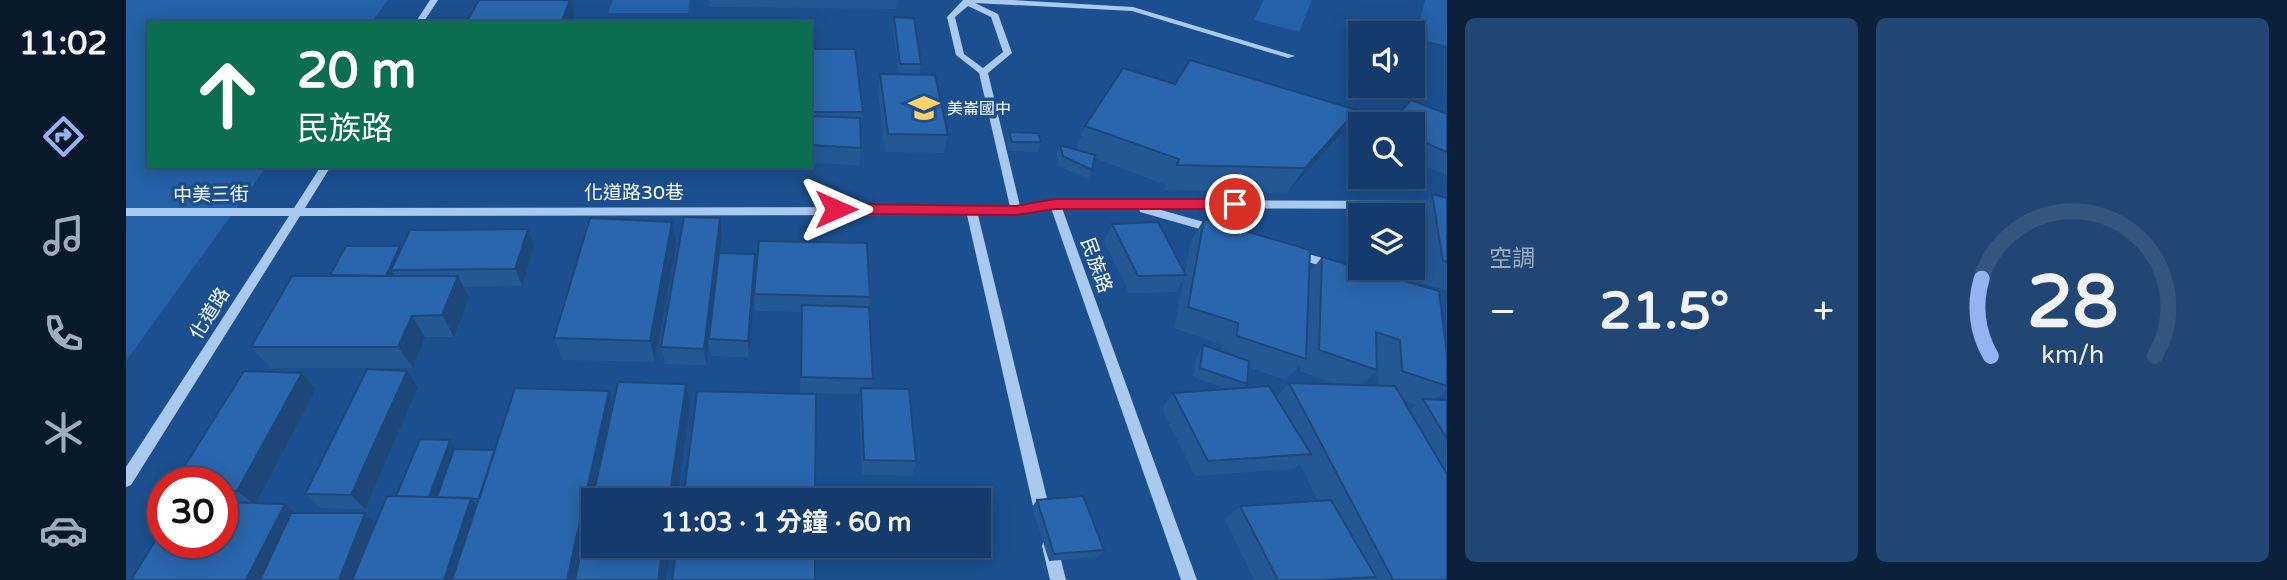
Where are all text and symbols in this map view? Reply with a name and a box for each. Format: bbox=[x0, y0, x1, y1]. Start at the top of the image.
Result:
map controls bbox=[1348, 21, 1425, 280]
button: sound bbox=[1348, 21, 1425, 98]
text: 11:02 bbox=[19, 25, 107, 63]
text: 20 m bbox=[297, 42, 416, 101]
icon: ahead bbox=[182, 49, 273, 140]
school or university icon: 美崙國中 bbox=[907, 91, 941, 125]
place label: 美崙國中 bbox=[947, 99, 1011, 119]
text: 民族路 bbox=[297, 110, 393, 148]
icon: directions bbox=[39, 112, 88, 161]
button: search bbox=[1348, 112, 1425, 189]
position arrow bbox=[799, 172, 873, 246]
pin bbox=[1205, 174, 1265, 234]
street label: 化道路30巷 bbox=[584, 182, 684, 204]
street label: 中美三街 bbox=[173, 183, 249, 207]
icon: arrive bbox=[1216, 185, 1254, 223]
button: layers bbox=[1348, 203, 1425, 280]
icon: music bbox=[39, 211, 88, 260]
street label: 民族路 bbox=[1076, 235, 1116, 296]
text: 空調 bbox=[1489, 245, 1535, 273]
text: 28 bbox=[2027, 259, 2118, 347]
text: 21.5° bbox=[1599, 280, 1729, 343]
street label: 化道路 bbox=[185, 284, 234, 344]
text: − bbox=[1489, 289, 1516, 335]
text: + bbox=[1813, 289, 1834, 335]
icon: phone bbox=[39, 309, 88, 358]
text: km/h bbox=[2041, 340, 2104, 370]
icon: climate bbox=[39, 408, 88, 457]
speed limit sign: 30 bbox=[147, 467, 238, 558]
icon: car bbox=[39, 506, 88, 555]
text: 11:03 · 1 分鐘 · 60 m bbox=[660, 507, 912, 538]

